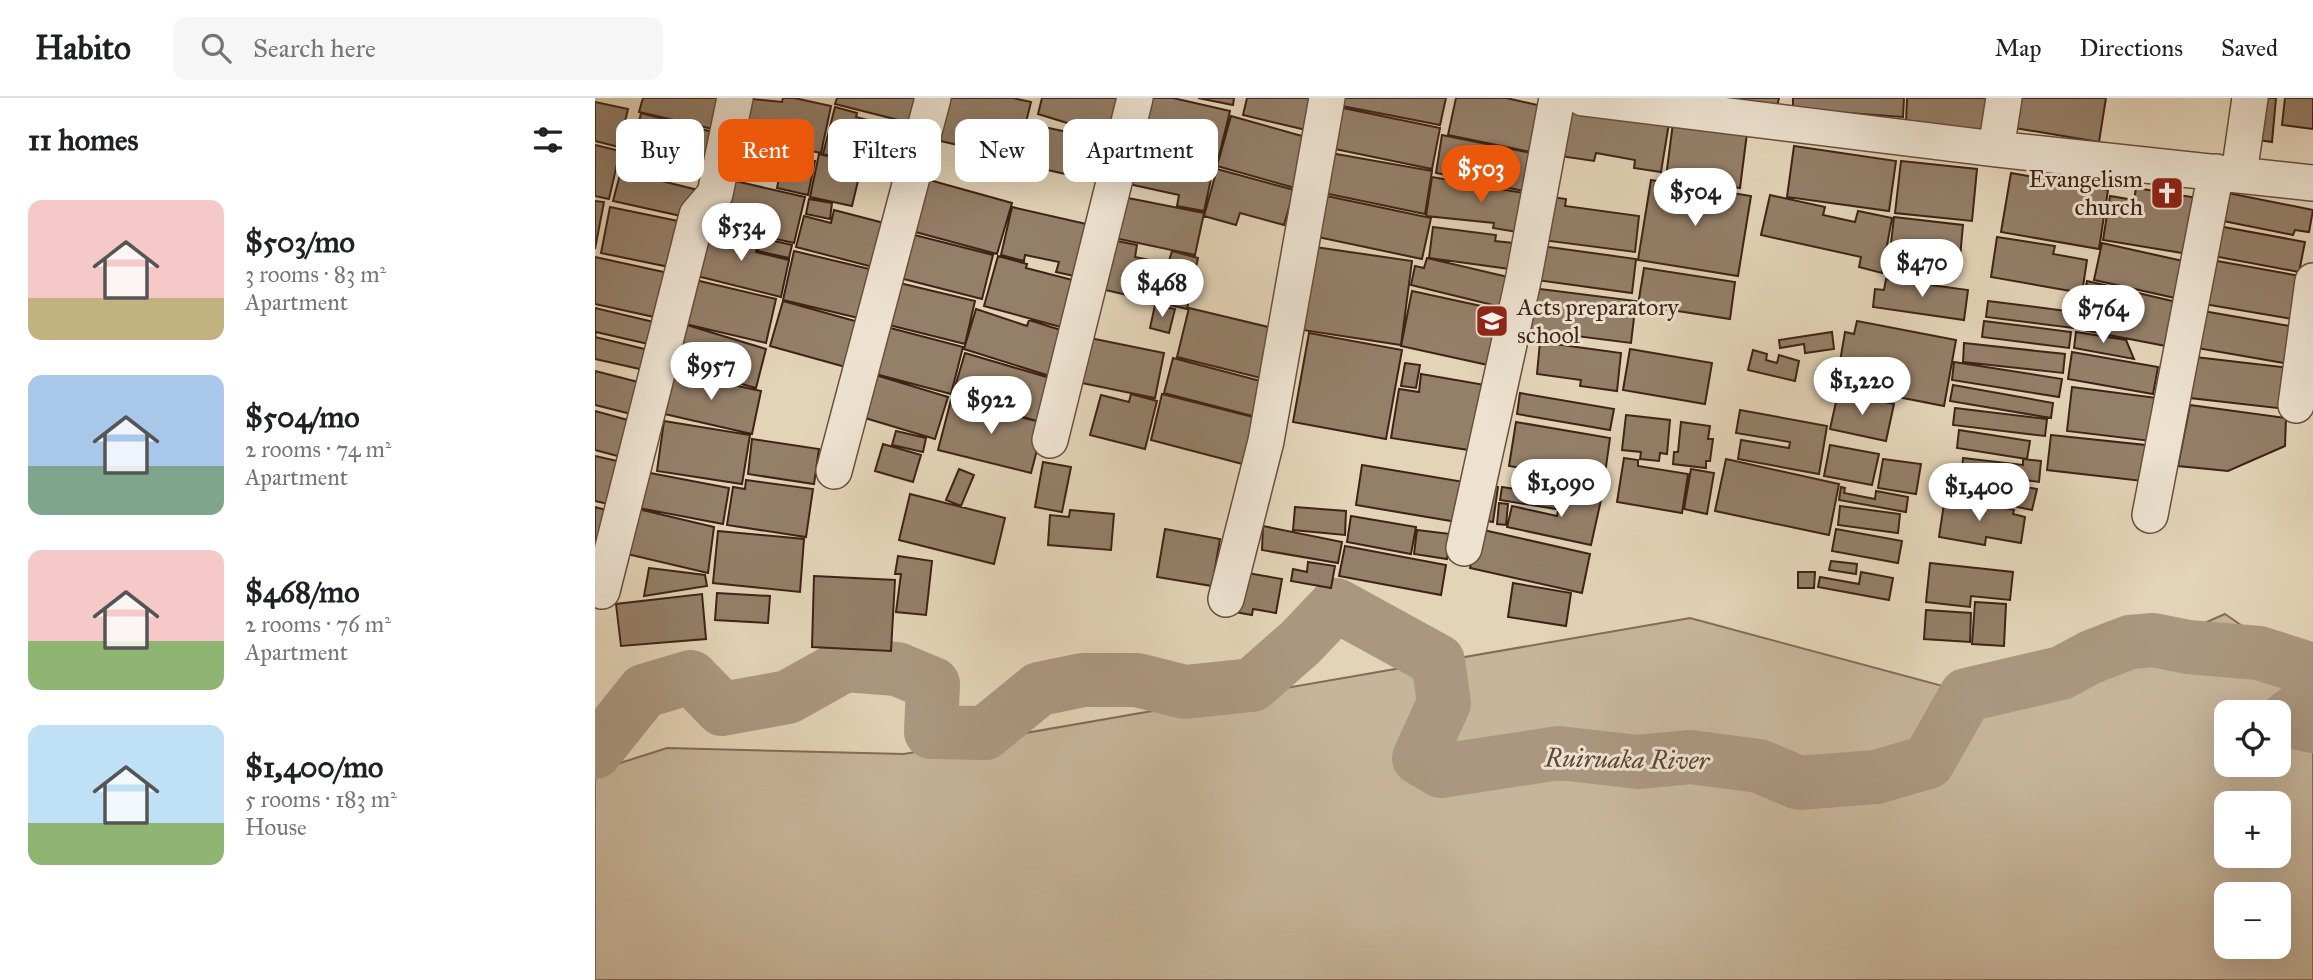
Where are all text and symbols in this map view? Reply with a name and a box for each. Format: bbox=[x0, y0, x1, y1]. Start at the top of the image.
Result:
search box bbox=[173, 17, 663, 80]
text: Habito bbox=[35, 28, 131, 68]
icon: search bbox=[197, 29, 235, 67]
text: Search here bbox=[253, 32, 376, 64]
text: Map bbox=[1995, 33, 2042, 63]
text: Directions bbox=[2080, 33, 2183, 63]
text: Saved bbox=[2221, 33, 2278, 63]
chip: Buy bbox=[616, 119, 704, 182]
chip: Rent bbox=[718, 119, 814, 182]
chip: Filters bbox=[828, 119, 941, 182]
chip: New bbox=[955, 119, 1049, 182]
chip: Apartment bbox=[1063, 119, 1218, 182]
icon: filters bbox=[529, 121, 567, 159]
text: 11 homes bbox=[28, 122, 139, 158]
pin: $503 bbox=[1440, 146, 1522, 205]
text: $503 bbox=[1457, 154, 1505, 182]
place label: Evangelism church bbox=[2029, 164, 2143, 222]
pin: $504 bbox=[1654, 169, 1736, 228]
church icon: Evangelism church bbox=[2148, 174, 2186, 212]
text: $504 bbox=[1670, 177, 1720, 205]
pin: $534 bbox=[700, 204, 782, 263]
text: $534 bbox=[718, 212, 764, 240]
text: $503/mo bbox=[245, 224, 355, 260]
icon: home bbox=[84, 228, 168, 312]
pin: $470 bbox=[1881, 240, 1963, 299]
text: $470 bbox=[1896, 248, 1948, 276]
text: 3 rooms · 83 m² bbox=[245, 260, 386, 288]
pin: $468 bbox=[1121, 260, 1203, 319]
text: $468 bbox=[1137, 268, 1187, 296]
pin: $764 bbox=[2062, 286, 2144, 345]
text: Apartment bbox=[245, 288, 348, 316]
place label: Acts preparatory school bbox=[1516, 292, 1679, 350]
text: $764 bbox=[2078, 294, 2128, 322]
school or university icon: Acts preparatory school bbox=[1473, 302, 1511, 340]
pin: $957 bbox=[670, 342, 752, 402]
text: $957 bbox=[686, 351, 736, 379]
pin: $1,220 bbox=[1805, 358, 1919, 417]
text: $1,220 bbox=[1830, 366, 1894, 394]
pin: $922 bbox=[950, 376, 1032, 436]
text: $922 bbox=[967, 385, 1015, 413]
text: $504/mo bbox=[245, 399, 360, 435]
icon: home bbox=[84, 403, 168, 487]
text: 2 rooms · 74 m² bbox=[245, 435, 391, 463]
pin: $1,090 bbox=[1504, 460, 1618, 519]
text: Apartment bbox=[245, 463, 348, 491]
pin: $1,400 bbox=[1922, 464, 2036, 523]
text: $1,090 bbox=[1527, 468, 1595, 496]
text: $1,400 bbox=[1945, 472, 2013, 500]
text: $468/mo bbox=[245, 574, 360, 610]
icon: home bbox=[84, 578, 168, 662]
text: 2 rooms · 76 m² bbox=[245, 610, 391, 638]
text: Apartment bbox=[245, 638, 348, 666]
map controls bbox=[2214, 700, 2291, 959]
button: locate bbox=[2214, 700, 2291, 777]
water label: Ruiruaka River bbox=[1543, 742, 1711, 776]
text: $1,400/mo bbox=[245, 749, 383, 785]
icon: home bbox=[84, 753, 168, 837]
text: 5 rooms · 183 m² bbox=[245, 785, 397, 813]
button: + bbox=[2214, 791, 2291, 868]
text: House bbox=[245, 813, 307, 841]
button: − bbox=[2214, 882, 2291, 959]

